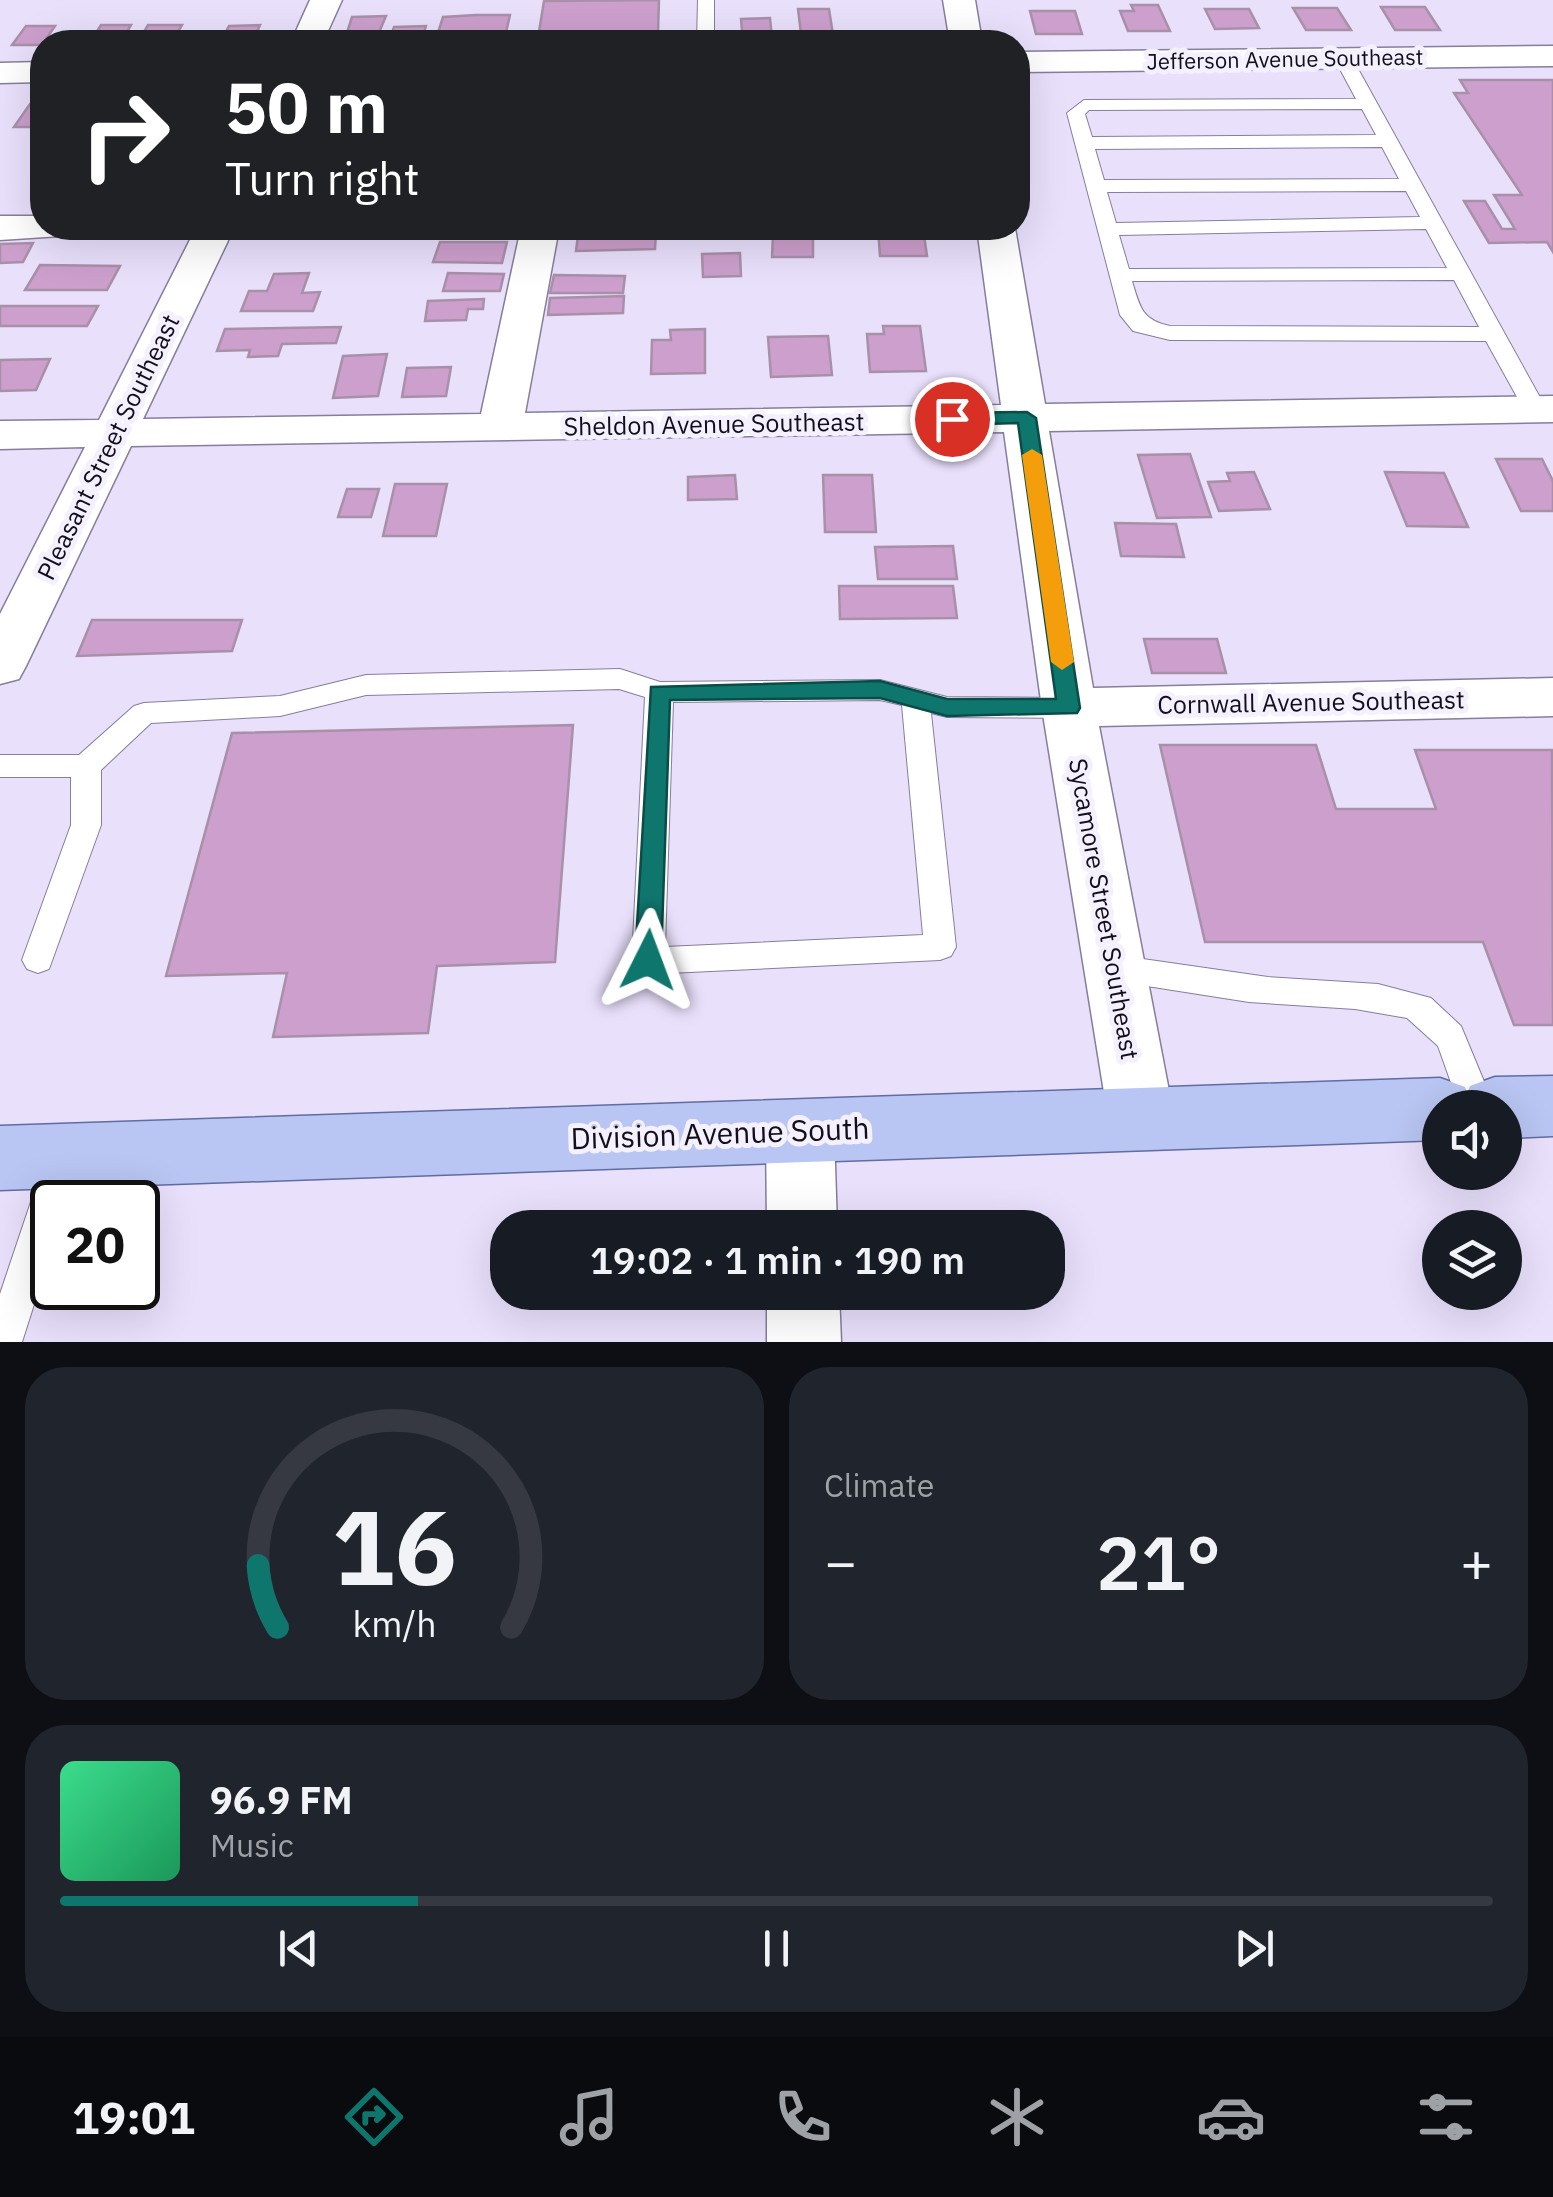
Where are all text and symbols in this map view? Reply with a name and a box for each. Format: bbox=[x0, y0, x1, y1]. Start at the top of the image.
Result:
street label: Jefferson Avenue Southeast bbox=[1146, 42, 1424, 75]
text: 50 m bbox=[225, 61, 388, 152]
icon: right bbox=[60, 70, 190, 200]
text: Turn right bbox=[225, 149, 420, 207]
street label: Pleasant Street Southeast bbox=[29, 309, 186, 585]
pin bbox=[910, 377, 995, 462]
icon: arrive bbox=[925, 392, 980, 447]
street label: Sheldon Avenue Southeast bbox=[563, 404, 865, 443]
street label: Cornwall Avenue Southeast bbox=[1157, 682, 1465, 721]
street label: Sycamore Street Southeast bbox=[1062, 756, 1147, 1062]
position arrow bbox=[596, 908, 700, 1012]
map controls bbox=[1422, 1090, 1522, 1310]
button: sound bbox=[1422, 1090, 1522, 1190]
street label: Division Avenue South bbox=[570, 1108, 870, 1157]
speed limit sign: 20 bbox=[30, 1180, 160, 1310]
button: layers bbox=[1422, 1210, 1522, 1310]
text: 19:02 · 1 min · 190 m bbox=[590, 1235, 965, 1284]
text: Climate bbox=[824, 1464, 934, 1506]
text: 16 bbox=[332, 1478, 457, 1614]
text: 21° bbox=[1096, 1513, 1221, 1611]
text: − bbox=[824, 1526, 857, 1597]
text: + bbox=[1460, 1526, 1493, 1597]
text: km/h bbox=[352, 1600, 437, 1647]
text: 96.9 FM bbox=[210, 1775, 353, 1824]
text: Music bbox=[210, 1824, 294, 1866]
icon: previous bbox=[271, 1921, 326, 1976]
icon: pause bbox=[749, 1921, 804, 1976]
icon: next bbox=[1227, 1921, 1282, 1976]
icon: directions bbox=[339, 2082, 409, 2152]
icon: music bbox=[554, 2082, 624, 2152]
icon: phone bbox=[768, 2082, 838, 2152]
icon: climate bbox=[982, 2082, 1052, 2152]
icon: car bbox=[1196, 2082, 1266, 2152]
icon: filters bbox=[1411, 2082, 1481, 2152]
text: 19:01 bbox=[72, 2088, 195, 2146]

